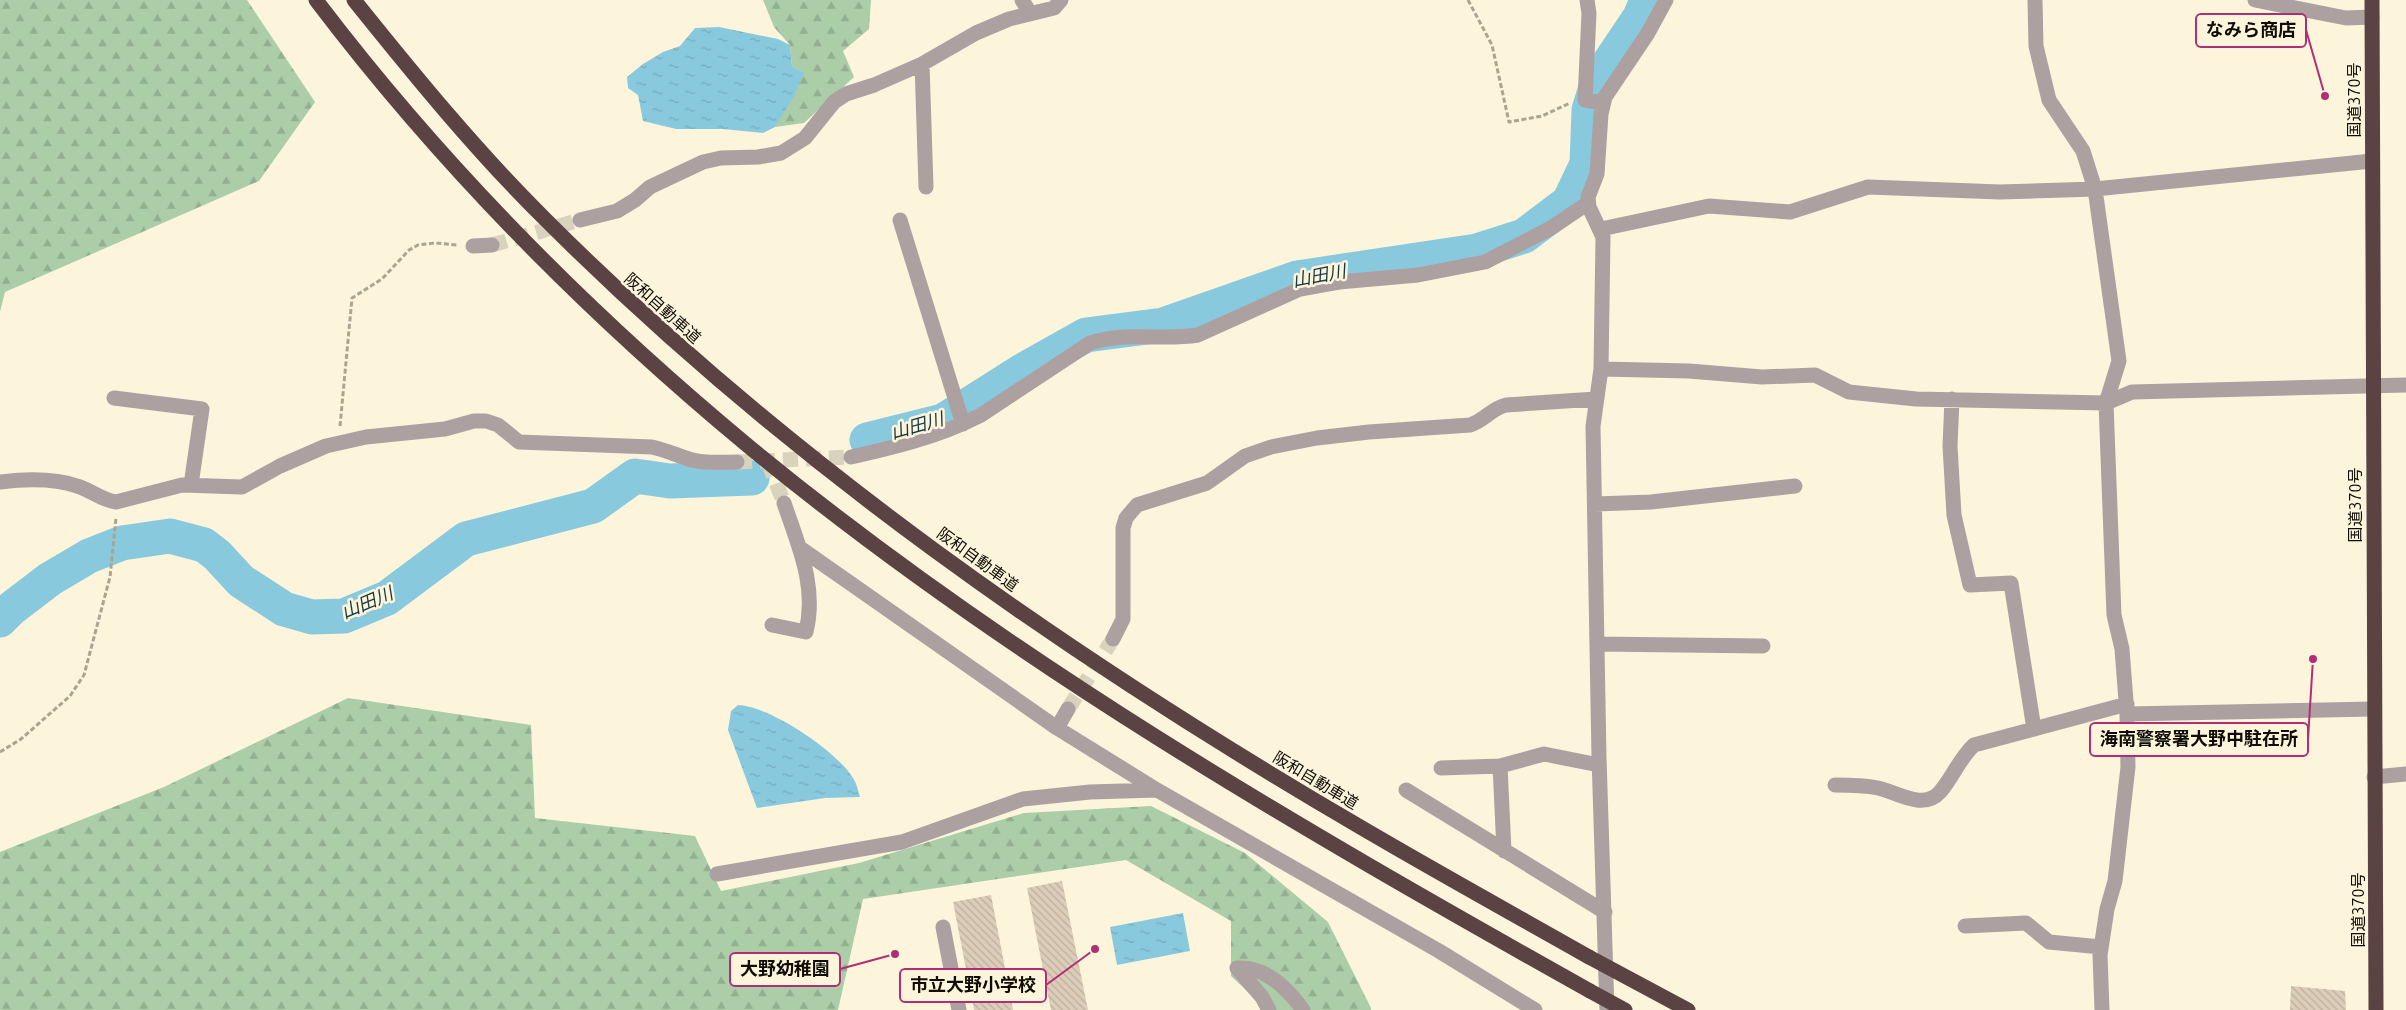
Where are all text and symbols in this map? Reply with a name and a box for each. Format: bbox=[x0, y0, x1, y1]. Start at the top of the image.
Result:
callout: なみら商店 bbox=[2196, 14, 2306, 47]
text: なみら商店 bbox=[2206, 19, 2296, 39]
street label: 国道370号 bbox=[2345, 62, 2363, 138]
water label: 山田川 bbox=[1290, 260, 1349, 290]
street label: 阪和自動車道 bbox=[621, 269, 705, 347]
water label: 山田川 bbox=[888, 407, 947, 442]
street label: 国道370号 bbox=[2346, 467, 2364, 543]
street label: 阪和自動車道 bbox=[934, 524, 1022, 594]
water label: 山田川 bbox=[338, 582, 397, 622]
callout: 海南警察署大野中駐在所 bbox=[2090, 723, 2308, 756]
text: 海南警察署大野中駐在所 bbox=[2100, 728, 2298, 748]
street label: 阪和自動車道 bbox=[1270, 748, 1362, 812]
street label: 国道370号 bbox=[2349, 872, 2367, 948]
callout: 大野幼稚園 bbox=[730, 953, 840, 986]
text: 大野幼稚園 bbox=[740, 958, 830, 978]
callout: 市立大野小学校 bbox=[900, 969, 1046, 1002]
text: 市立大野小学校 bbox=[910, 974, 1036, 994]

